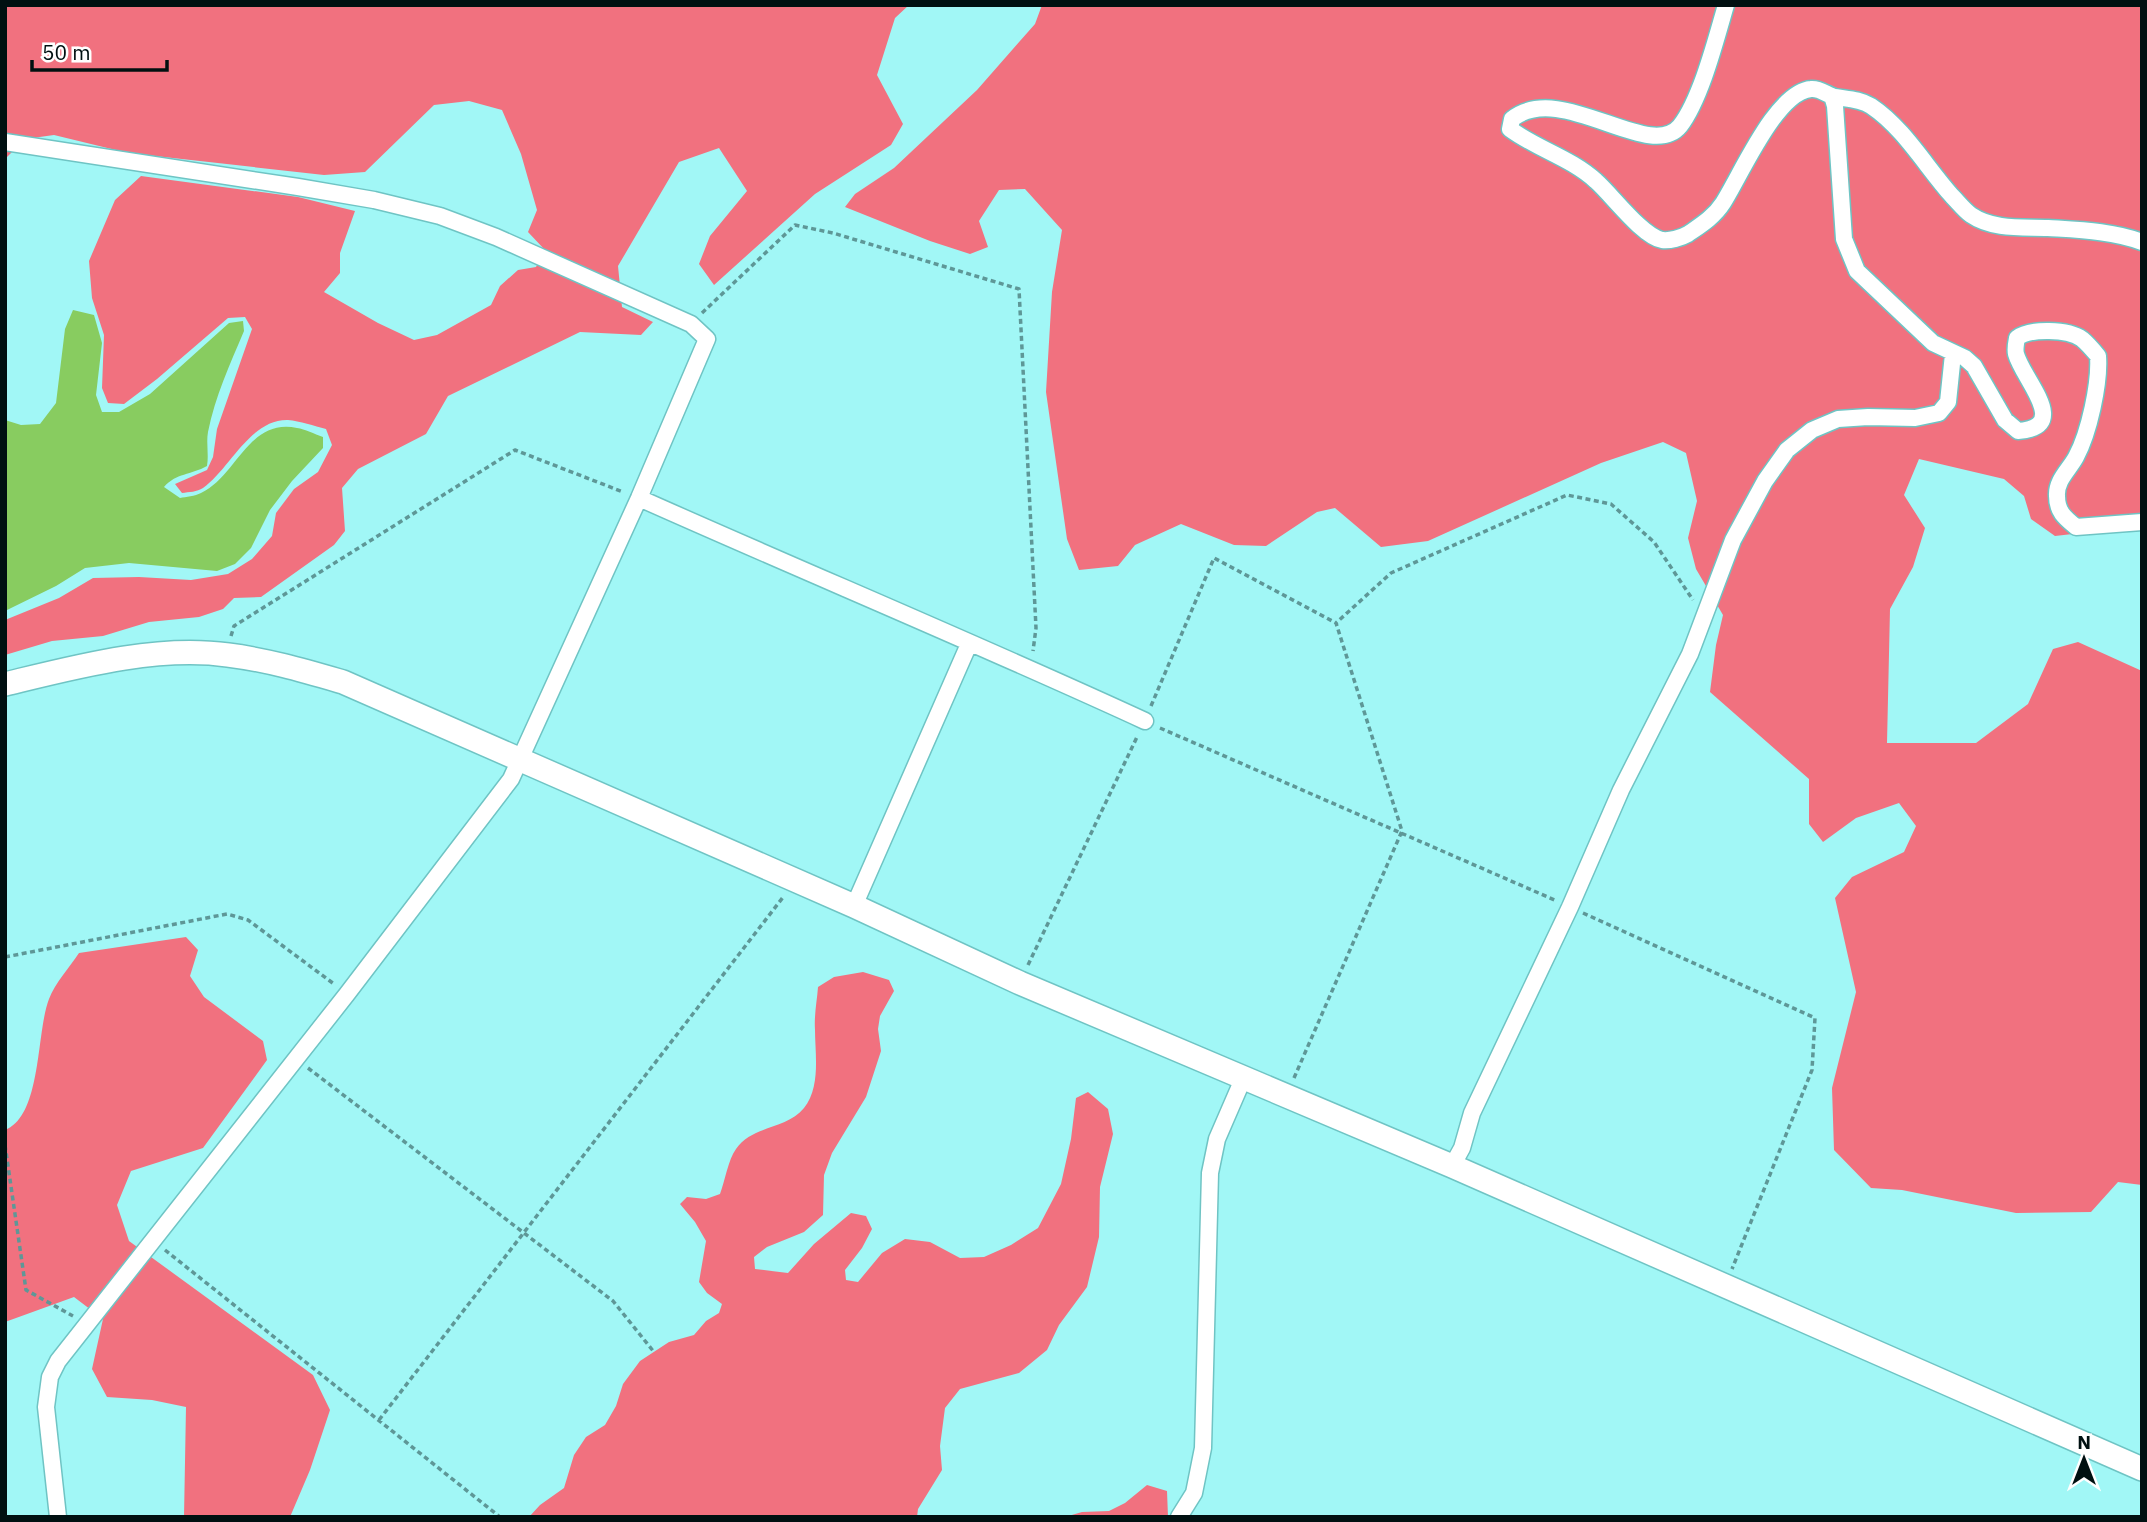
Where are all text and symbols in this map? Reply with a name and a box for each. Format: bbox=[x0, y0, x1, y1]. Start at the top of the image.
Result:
scale bar bbox=[32, 28, 166, 72]
text: 50 m bbox=[42, 38, 91, 66]
north arrow bbox=[2049, 1424, 2119, 1494]
text: N bbox=[2077, 1430, 2091, 1454]

